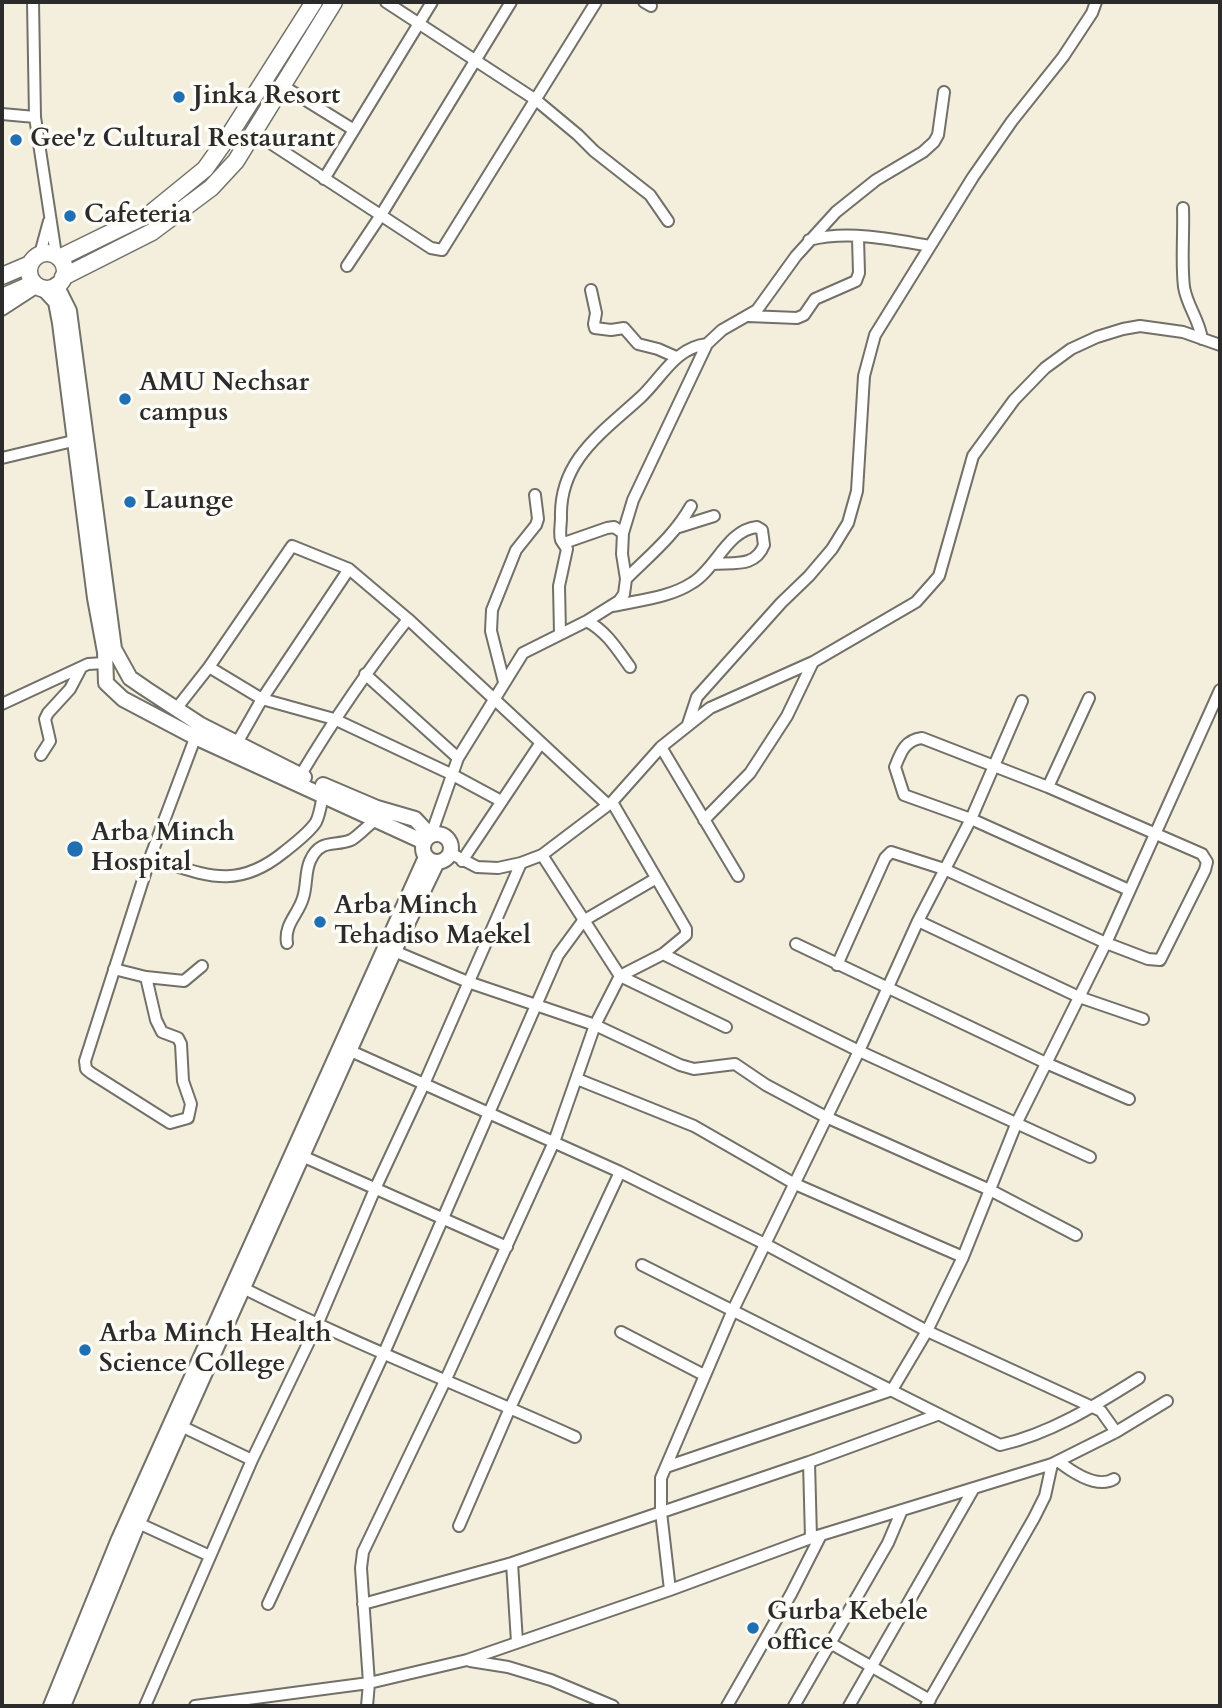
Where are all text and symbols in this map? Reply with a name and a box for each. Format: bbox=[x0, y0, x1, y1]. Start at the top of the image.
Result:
place label: Jinka Resort bbox=[193, 81, 340, 113]
marker: Jinka Resort bbox=[171, 89, 187, 105]
place label: Gee'z Cultural Restaurant bbox=[30, 124, 335, 156]
marker: Gee'z Cultural Restaurant bbox=[8, 132, 24, 148]
place label: Cafeteria bbox=[84, 200, 191, 232]
marker: Cafeteria bbox=[62, 208, 78, 224]
place label: AMU Nechsar campus bbox=[139, 368, 309, 430]
marker: AMU Nechsar campus bbox=[117, 391, 133, 407]
place label: Launge bbox=[144, 486, 234, 518]
marker: Launge bbox=[122, 494, 138, 510]
place label: Arba Minch Hospital bbox=[91, 818, 235, 880]
marker: Arba Minch Hospital bbox=[65, 839, 85, 859]
place label: Arba Minch Tehadiso Maekel bbox=[334, 891, 531, 953]
marker: Arba Minch Tehadiso Maekel bbox=[312, 914, 328, 930]
place label: Arba Minch Health Science College bbox=[99, 1319, 331, 1380]
marker: Arba Minch Health Science College bbox=[77, 1342, 93, 1358]
place label: Gurba Kebele office bbox=[767, 1597, 928, 1658]
marker: Gurba Kebele office bbox=[745, 1620, 761, 1636]

